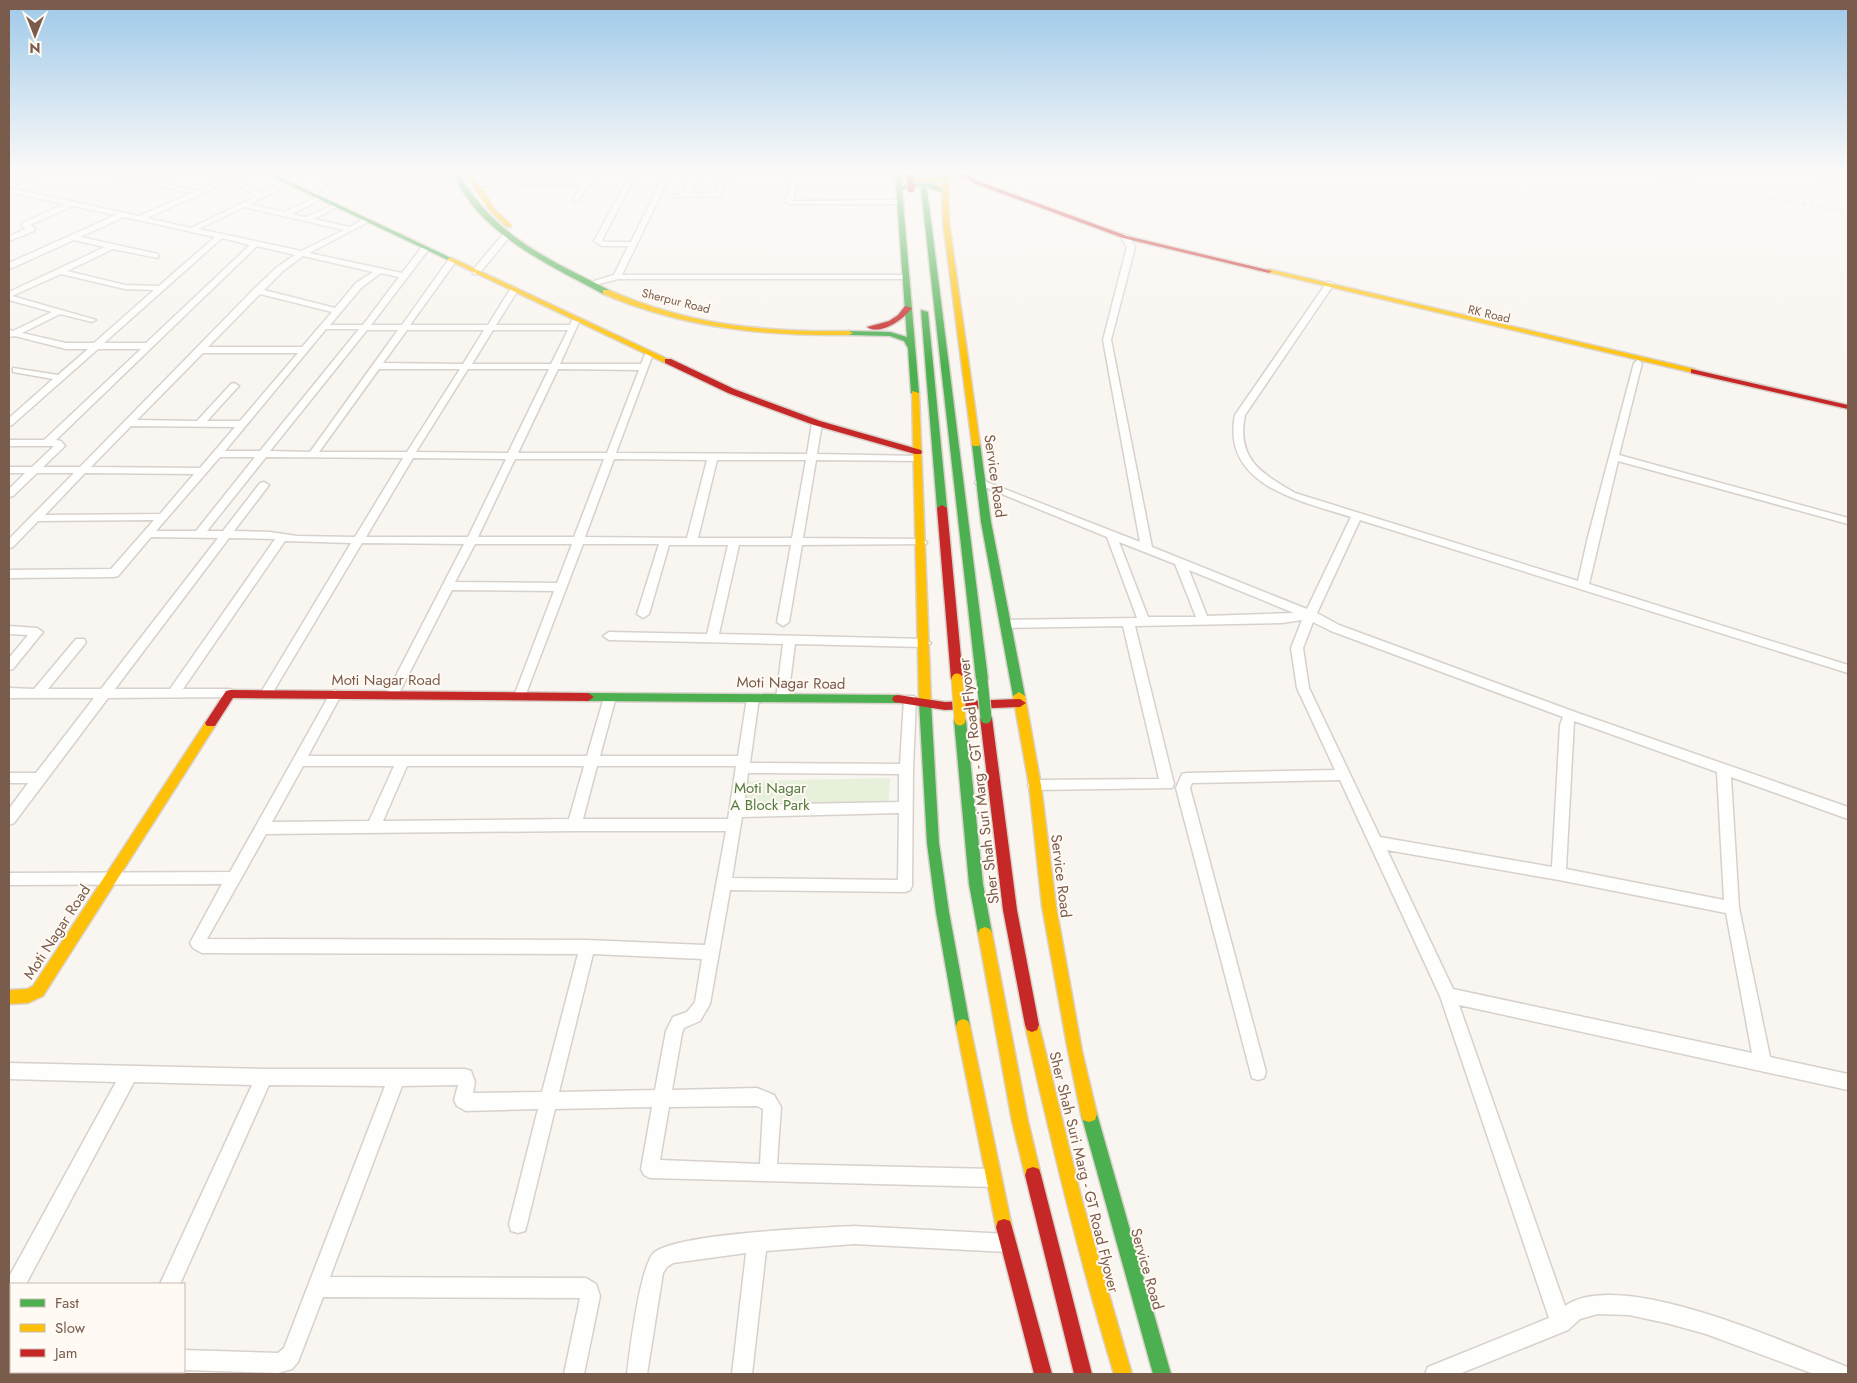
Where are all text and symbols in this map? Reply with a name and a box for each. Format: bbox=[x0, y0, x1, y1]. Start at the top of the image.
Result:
north arrow bbox=[10, 10, 60, 60]
text: N bbox=[29, 38, 41, 58]
street label: Sherpur Road bbox=[640, 284, 712, 318]
street label: RK Road bbox=[1466, 300, 1512, 328]
street label: Service Road bbox=[978, 433, 1012, 519]
street label: Sher Shah Suri Marg - GT Road Flyover bbox=[953, 656, 1005, 905]
street label: Moti Nagar Road bbox=[332, 669, 440, 691]
street label: Moti Nagar Road bbox=[736, 671, 846, 695]
park label: Moti Nagar A Block Park bbox=[730, 777, 810, 816]
street label: Service Road bbox=[1045, 833, 1077, 919]
street label: Moti Nagar Road bbox=[18, 880, 96, 984]
street label: Sher Shah Suri Marg - GT Road Flyover bbox=[1043, 1049, 1125, 1296]
street label: Service Road bbox=[1125, 1226, 1169, 1312]
legend bbox=[10, 1283, 185, 1373]
text: Fast bbox=[55, 1292, 79, 1314]
text: Slow bbox=[55, 1317, 86, 1339]
text: Jam bbox=[53, 1342, 78, 1364]

